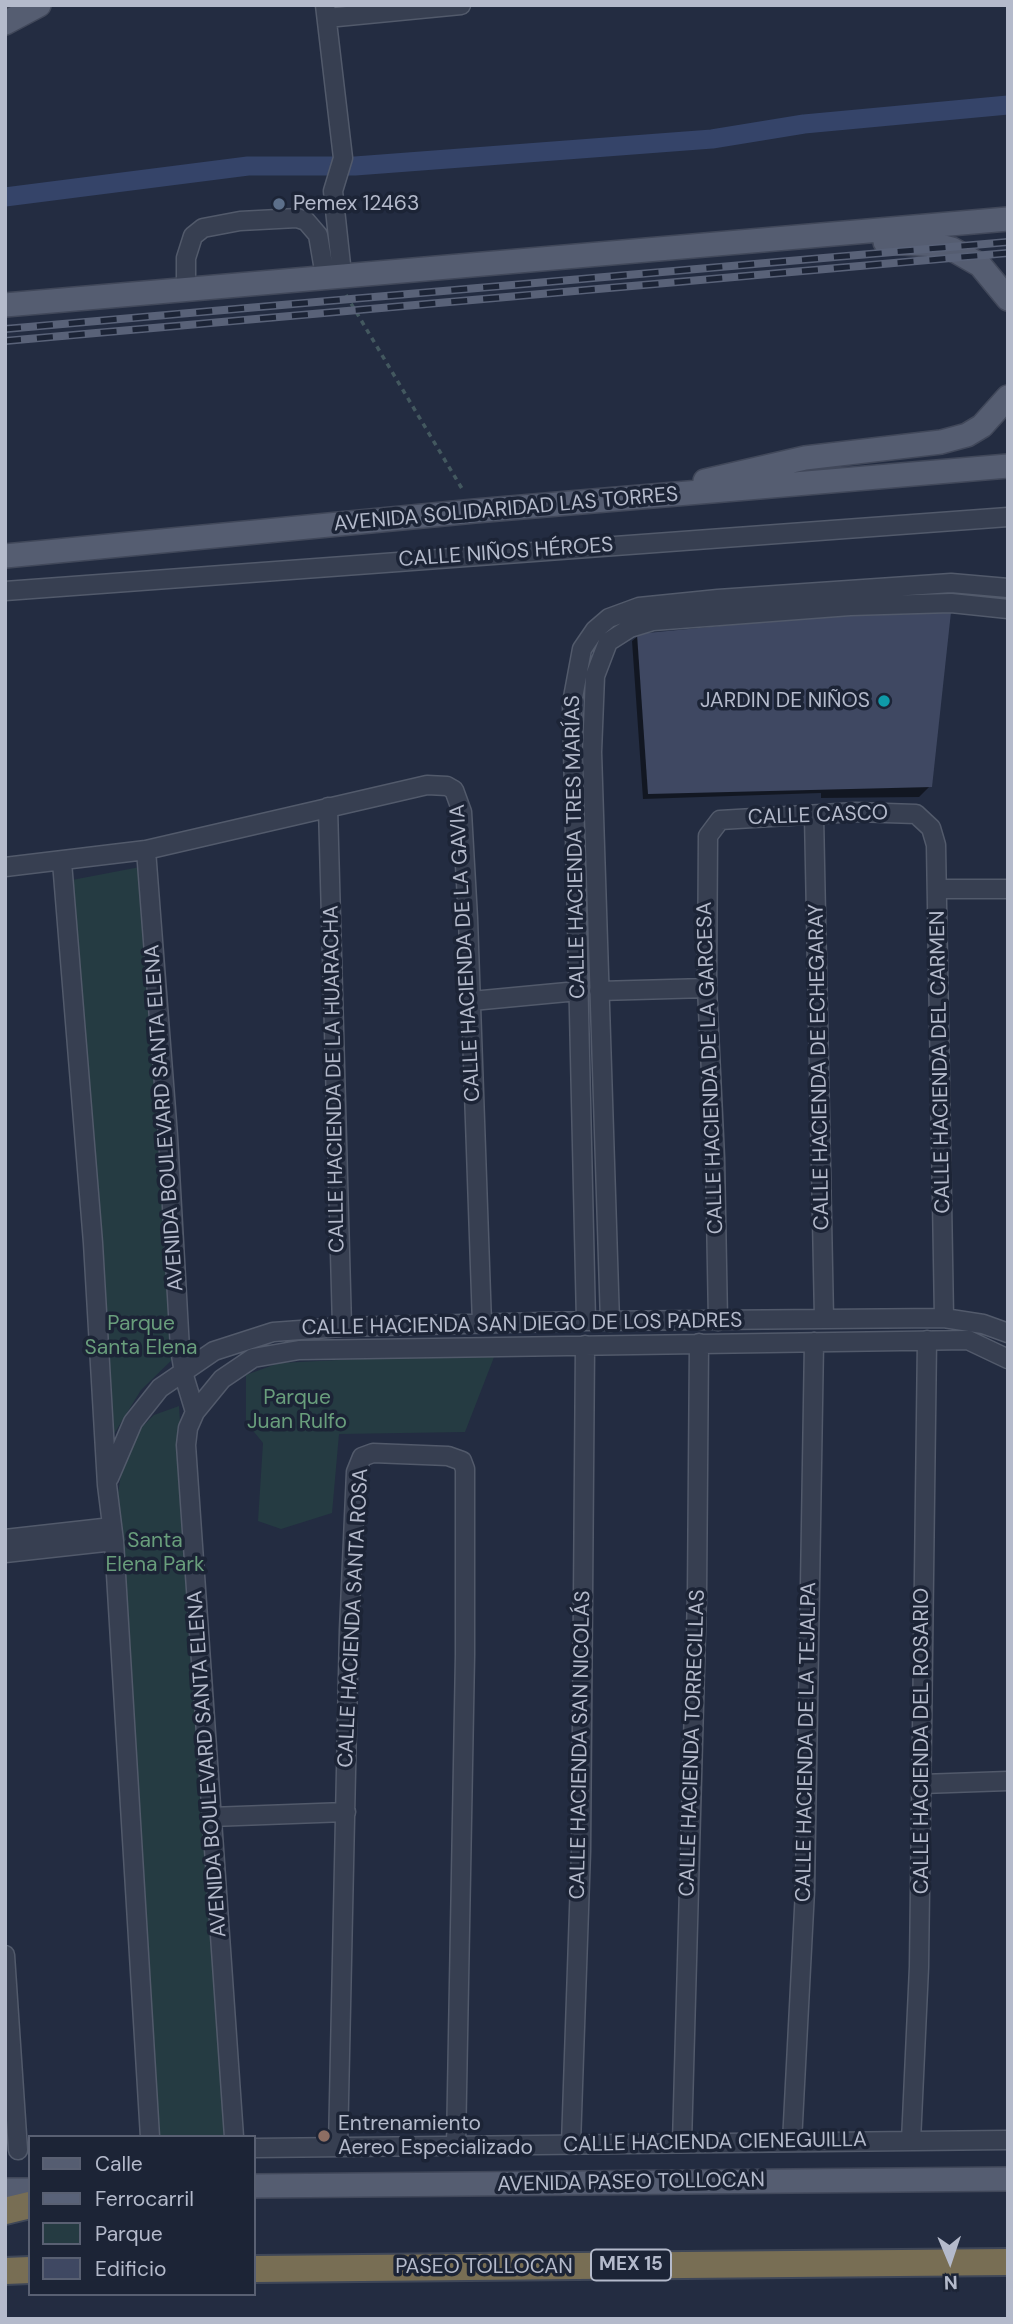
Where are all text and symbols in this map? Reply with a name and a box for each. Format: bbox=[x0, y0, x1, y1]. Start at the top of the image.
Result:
place label: Pemex 12463 bbox=[293, 191, 419, 217]
marker: Pemex 12463 bbox=[271, 196, 287, 212]
street label: AVENIDA SOLIDARIDAD LAS TORRES bbox=[333, 482, 679, 538]
street label: CALLE NIÑOS HÉROES bbox=[398, 533, 614, 573]
place label: JARDIN DE NIÑOS bbox=[700, 688, 870, 714]
marker: JARDIN DE NIÑOS bbox=[876, 693, 892, 709]
street label: CALLE HACIENDA TRES MARÍAS bbox=[561, 695, 591, 999]
street label: CALLE CASCO bbox=[747, 801, 889, 831]
street label: CALLE HACIENDA DE LA GAVIA bbox=[446, 803, 486, 1103]
street label: CALLE HACIENDA DE LA GARCESA bbox=[693, 901, 729, 1235]
street label: CALLE HACIENDA DE ECHEGARAY bbox=[805, 903, 835, 1231]
street label: CALLE HACIENDA DE LA HUARACHA bbox=[319, 905, 351, 1253]
street label: CALLE HACIENDA DEL CARMEN bbox=[926, 910, 956, 1214]
street label: AVENIDA BOULEVARD SANTA ELENA bbox=[140, 944, 190, 1292]
street label: CALLE HACIENDA SAN DIEGO DE LOS PADRES bbox=[301, 1309, 743, 1341]
park label: Parque Santa Elena bbox=[85, 1311, 197, 1361]
park label: Parque Juan Rulfo bbox=[247, 1385, 347, 1435]
street label: CALLE HACIENDA SANTA ROSA bbox=[334, 1468, 374, 1768]
park label: Santa Elena Park bbox=[105, 1528, 205, 1578]
street label: CALLE HACIENDA DE LA TEJALPA bbox=[792, 1582, 822, 1902]
street label: CALLE HACIENDA DEL ROSARIO bbox=[909, 1588, 935, 1894]
street label: CALLE HACIENDA TORRECILLAS bbox=[675, 1589, 711, 1897]
street label: AVENIDA BOULEVARD SANTA ELENA bbox=[183, 1590, 233, 1938]
street label: CALLE HACIENDA SAN NICOLÁS bbox=[566, 1590, 596, 1900]
place label: Entrenamiento Aereo Especializado bbox=[338, 2111, 533, 2161]
marker: Entrenamiento Aereo Especializado bbox=[316, 2128, 332, 2144]
street label: CALLE HACIENDA CIENEGUILLA bbox=[563, 2128, 867, 2158]
legend bbox=[28, 2135, 256, 2296]
text: Calle bbox=[95, 2150, 143, 2178]
street label: AVENIDA PASEO TOLLOCAN bbox=[497, 2168, 765, 2198]
text: Ferrocarril bbox=[95, 2185, 194, 2213]
text: Parque bbox=[95, 2220, 163, 2248]
north arrow bbox=[915, 2226, 985, 2296]
road number: MEX 15 bbox=[591, 2250, 671, 2280]
street label: PASEO TOLLOCAN bbox=[395, 2254, 573, 2280]
text: Edificio bbox=[95, 2255, 166, 2283]
text: N bbox=[943, 2270, 958, 2295]

